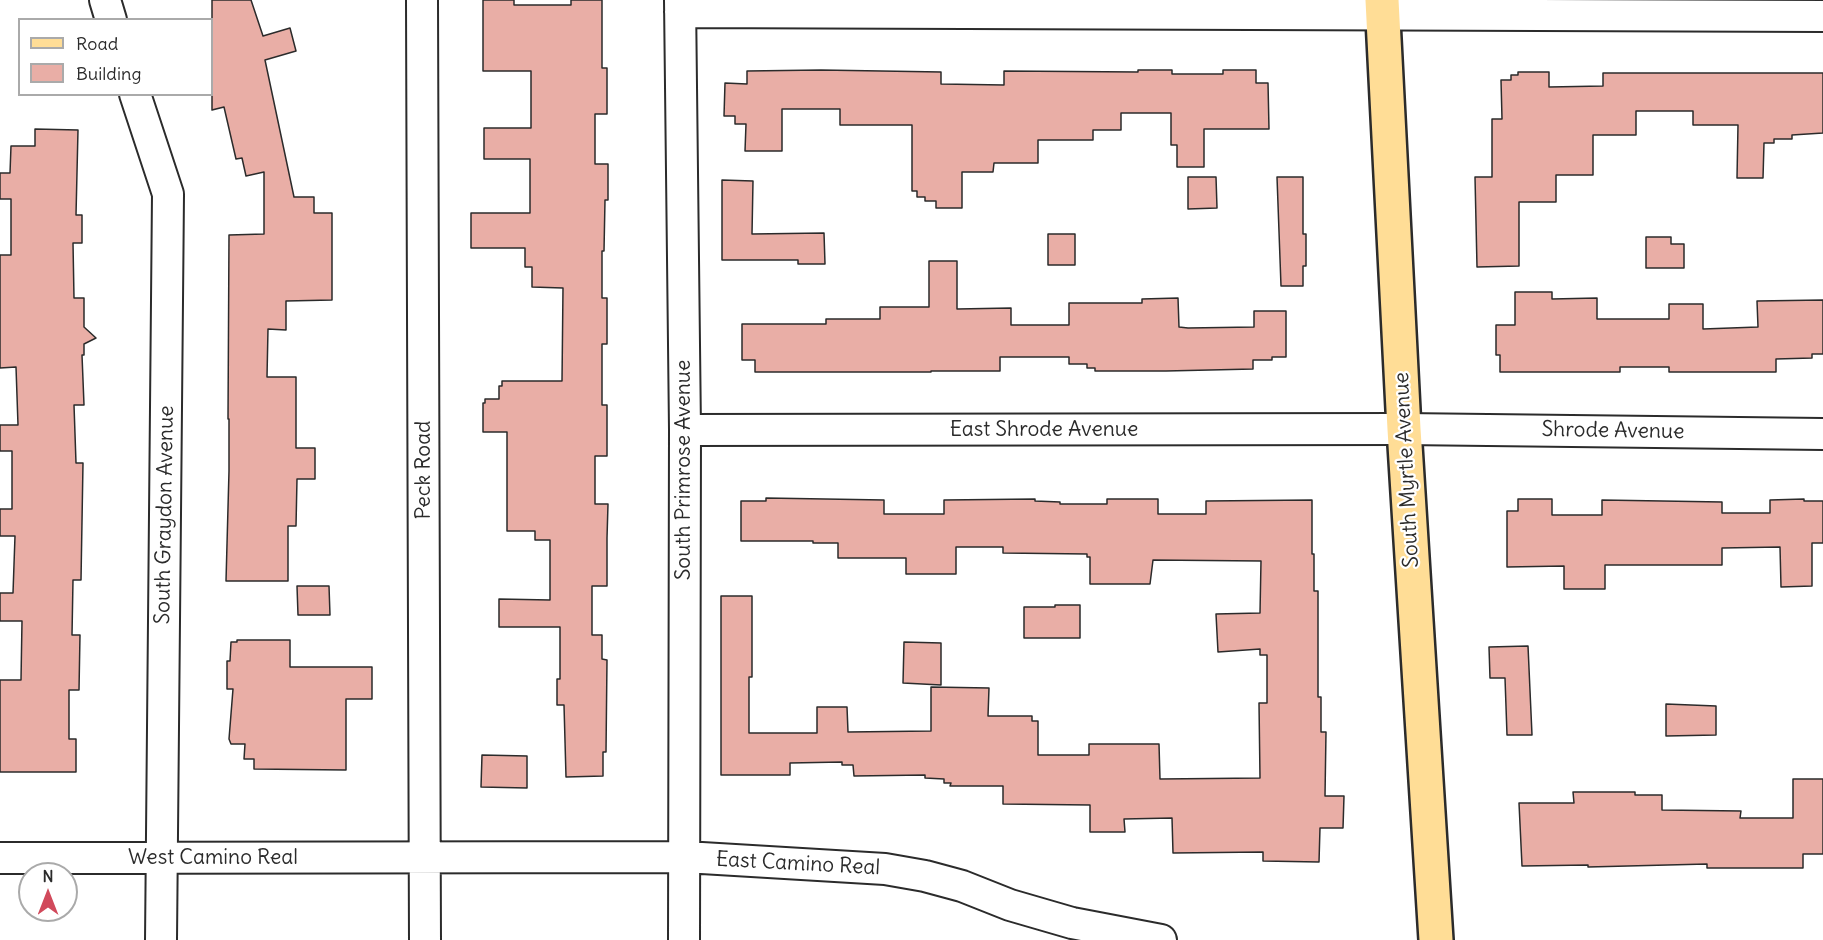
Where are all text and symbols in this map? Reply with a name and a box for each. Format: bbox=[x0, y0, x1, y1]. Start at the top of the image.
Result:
legend bbox=[18, 18, 213, 96]
text: Road bbox=[76, 32, 118, 55]
text: Building bbox=[76, 62, 141, 85]
street label: South Primrose Avenue bbox=[671, 360, 697, 580]
street label: South Myrtle Avenue bbox=[1389, 372, 1425, 568]
street label: South Graydon Avenue bbox=[150, 405, 180, 625]
street label: East Shrode Avenue bbox=[950, 417, 1138, 443]
street label: Shrode Avenue bbox=[1541, 417, 1685, 445]
street label: Peck Road bbox=[411, 421, 437, 519]
street label: West Camino Real bbox=[128, 845, 298, 871]
street label: East Camino Real bbox=[715, 847, 881, 881]
north arrow bbox=[18, 862, 78, 922]
text: N bbox=[42, 866, 54, 886]

